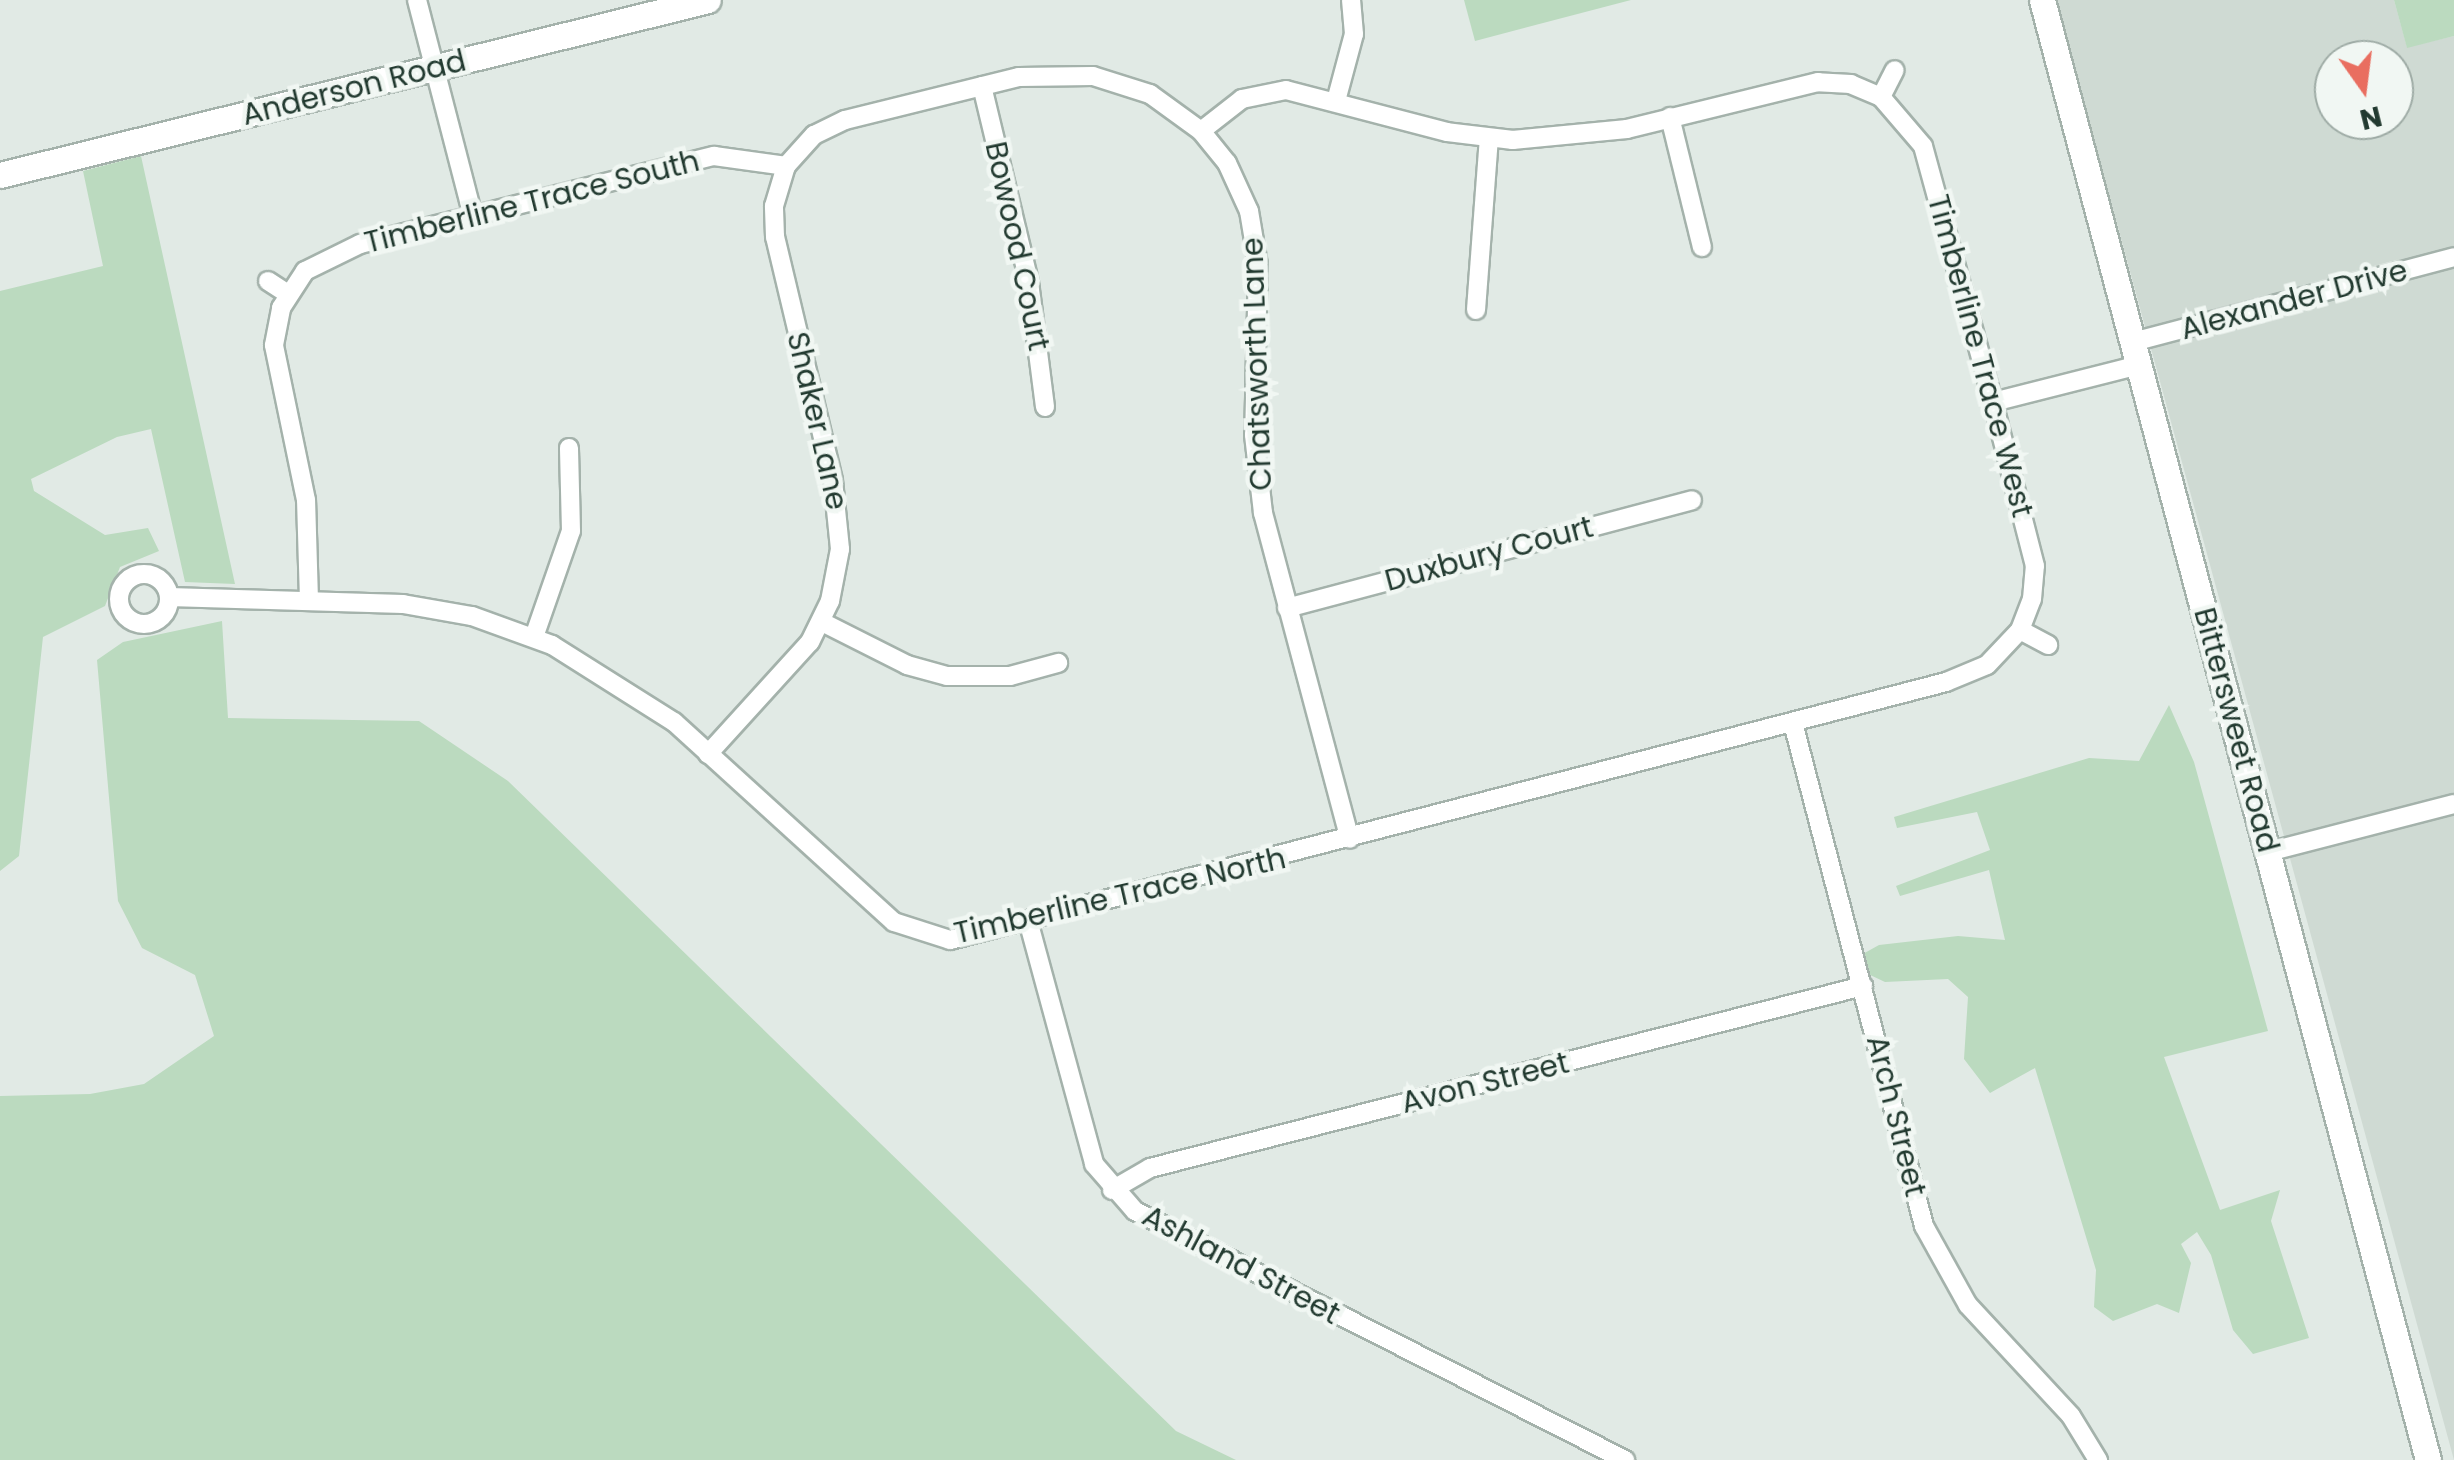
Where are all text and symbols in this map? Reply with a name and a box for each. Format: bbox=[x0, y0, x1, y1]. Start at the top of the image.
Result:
north arrow bbox=[2314, 40, 2414, 140]
street label: Anderson Road bbox=[238, 43, 470, 133]
text: N bbox=[2356, 96, 2386, 139]
street label: Bowood Court bbox=[977, 138, 1057, 354]
street label: Timberline Trace South bbox=[361, 143, 703, 261]
street label: Timberline Trace West bbox=[1920, 191, 2040, 521]
street label: Chatsworth Lane bbox=[1235, 237, 1279, 491]
street label: Alexander Drive bbox=[2177, 252, 2411, 348]
street label: Shaker Lane bbox=[779, 329, 855, 513]
street label: Duxbury Court bbox=[1381, 509, 1597, 599]
street label: Bittersweet Road bbox=[2186, 604, 2286, 856]
street label: Timberline Trace North bbox=[951, 840, 1289, 952]
street label: Arch Street bbox=[1859, 1032, 1933, 1200]
street label: Avon Street bbox=[1398, 1045, 1572, 1121]
street label: Ashland Street bbox=[1136, 1198, 1346, 1332]

